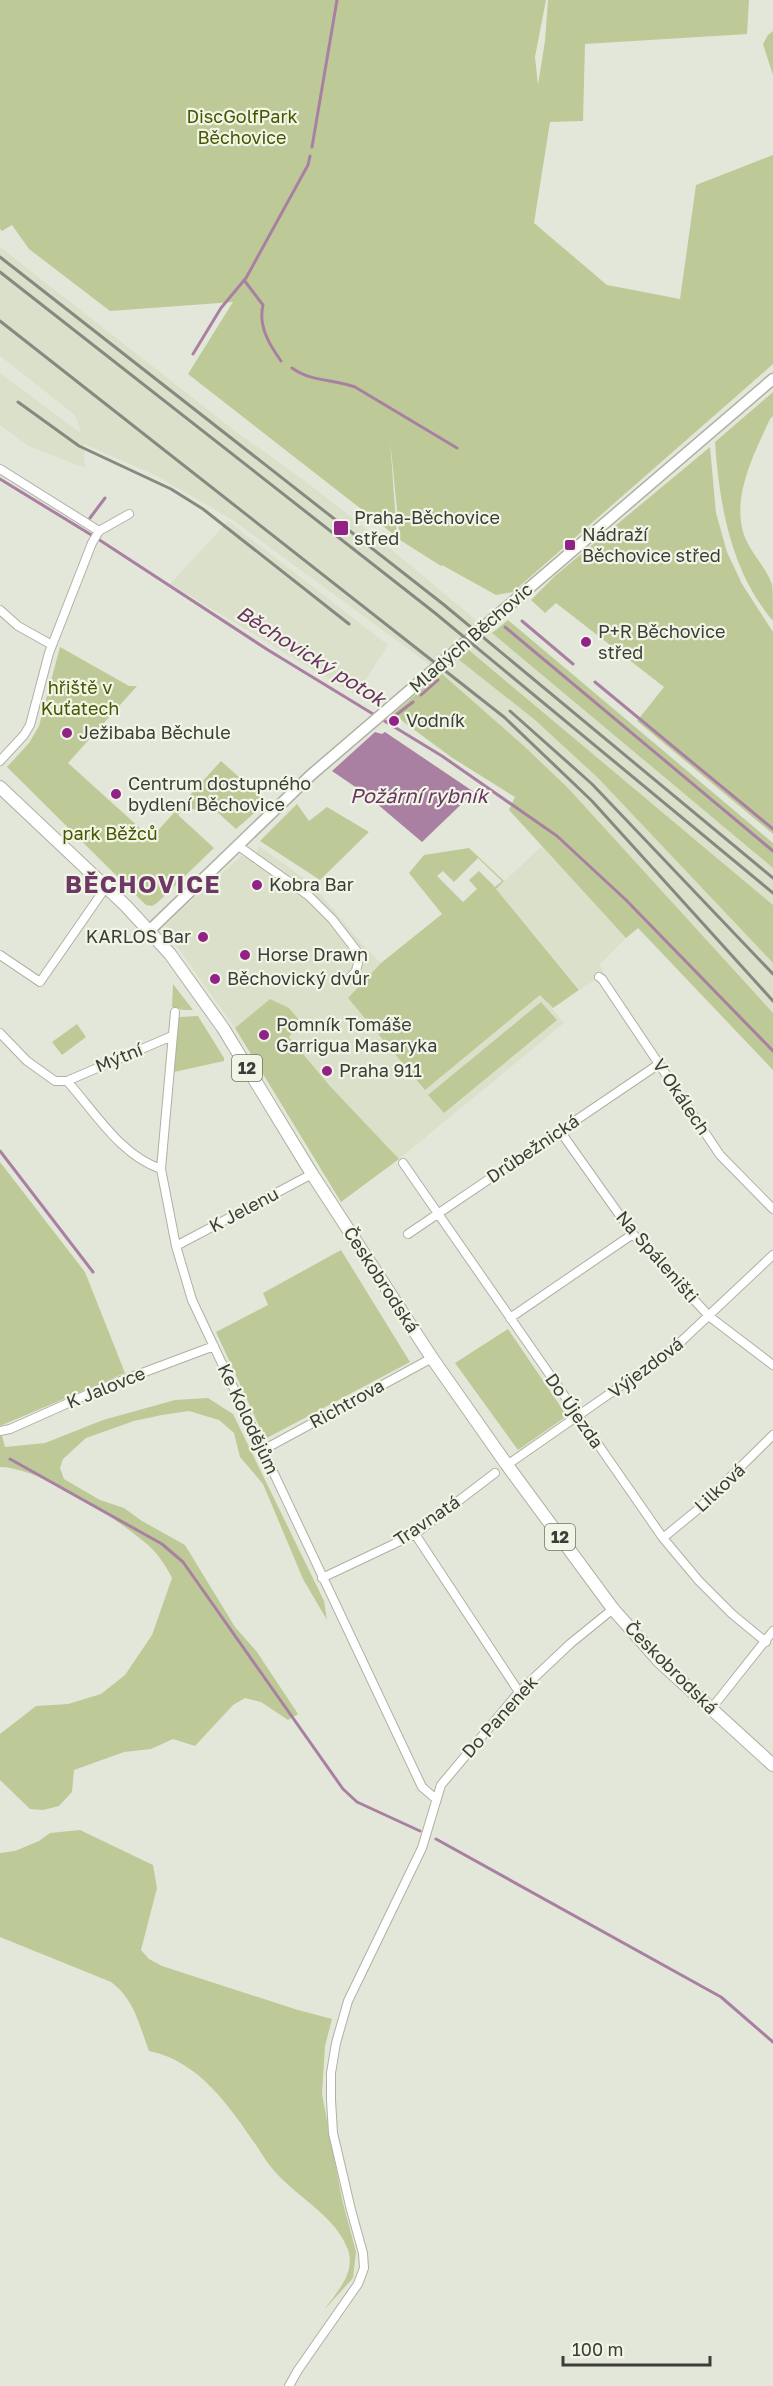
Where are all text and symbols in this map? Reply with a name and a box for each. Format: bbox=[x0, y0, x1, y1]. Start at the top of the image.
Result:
park label: DiscGolfPark Běchovice bbox=[186, 105, 298, 148]
place label: Praha-Běchovice střed bbox=[354, 506, 500, 549]
marker: Praha-Běchovice střed bbox=[332, 519, 350, 537]
place label: Nádraží Běchovice střed bbox=[582, 523, 721, 566]
marker: Nádraží Běchovice střed bbox=[563, 538, 577, 552]
street label: Mladých Běchovic bbox=[404, 578, 537, 697]
water label: Běchovický potok bbox=[232, 600, 392, 713]
place label: P+R Běchovice střed bbox=[598, 620, 725, 663]
marker: P+R Běchovice střed bbox=[579, 635, 593, 649]
park label: hřiště v Kuťatech bbox=[41, 676, 119, 719]
place label: Vodník bbox=[406, 709, 465, 731]
marker: Vodník bbox=[387, 714, 401, 728]
place label: Ježibaba Běchule bbox=[79, 721, 231, 743]
marker: Ježibaba Běchule bbox=[60, 726, 74, 740]
place label: Centrum dostupného bydlení Běchovice bbox=[128, 772, 311, 815]
water label: Požární rybník bbox=[350, 783, 491, 808]
marker: Centrum dostupného bydlení Běchovice bbox=[109, 787, 123, 801]
park label: park Běžců bbox=[62, 822, 158, 844]
district label: BĚCHOVICE bbox=[65, 869, 221, 898]
place label: Kobra Bar bbox=[269, 873, 354, 895]
marker: Kobra Bar bbox=[250, 878, 264, 892]
place label: KARLOS Bar bbox=[86, 925, 191, 947]
marker: KARLOS Bar bbox=[196, 930, 210, 944]
place label: Horse Drawn bbox=[257, 943, 368, 965]
marker: Horse Drawn bbox=[238, 948, 252, 962]
place label: Běchovický dvůr bbox=[227, 967, 370, 989]
marker: Běchovický dvůr bbox=[208, 972, 222, 986]
place label: Pomník Tomáše Garrigua Masaryka bbox=[276, 1013, 438, 1056]
marker: Pomník Tomáše Garrigua Masaryka bbox=[257, 1028, 271, 1042]
street label: Mýtní bbox=[92, 1037, 147, 1076]
street label: V Okálech bbox=[648, 1054, 715, 1139]
road number: 12 bbox=[232, 1055, 262, 1081]
place label: Praha 911 bbox=[339, 1059, 422, 1081]
marker: Praha 911 bbox=[320, 1064, 334, 1078]
street label: Drůbežnická bbox=[482, 1109, 583, 1187]
street label: K Jelenu bbox=[205, 1182, 282, 1237]
street label: Na Spáleništi bbox=[612, 1206, 704, 1307]
street label: Českobrodská bbox=[339, 1222, 424, 1337]
street label: Výjezdová bbox=[604, 1332, 687, 1402]
street label: Ke Kolodějům bbox=[214, 1360, 284, 1477]
street label: K Jalovce bbox=[63, 1361, 148, 1413]
street label: Do Újezda bbox=[541, 1369, 609, 1452]
street label: Richtrova bbox=[305, 1374, 388, 1433]
street label: Lilková bbox=[690, 1458, 749, 1516]
street label: Travnatá bbox=[389, 1490, 464, 1550]
road number: 12 bbox=[545, 1524, 575, 1550]
street label: Českobrodská bbox=[621, 1616, 723, 1718]
street label: Do Panenek bbox=[457, 1671, 542, 1762]
scale bar bbox=[563, 2329, 710, 2367]
text: 100 m bbox=[572, 2338, 623, 2360]

